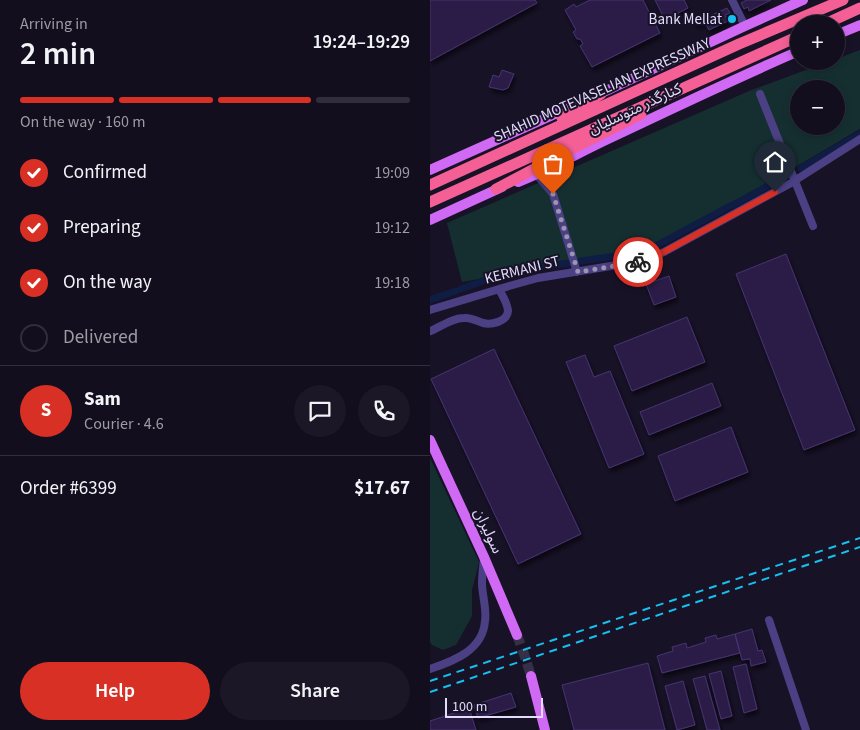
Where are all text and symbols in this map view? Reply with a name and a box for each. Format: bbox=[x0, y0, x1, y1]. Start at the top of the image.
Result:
place label: Bank Mellat bbox=[649, 9, 722, 30]
text: Arriving in bbox=[20, 13, 88, 35]
marker: Bank Mellat bbox=[726, 13, 738, 25]
map controls bbox=[790, 15, 845, 135]
button: + bbox=[790, 15, 845, 70]
text: 19:24–19:29 bbox=[312, 29, 410, 56]
text: 2 min bbox=[20, 31, 96, 77]
street label: SHAHID MOTEVASELIAN EXPRESSWAY bbox=[490, 32, 714, 147]
street label: کنارگذر متوسلیان bbox=[585, 78, 686, 140]
button: − bbox=[790, 80, 845, 135]
text: On the way · 160 m bbox=[20, 111, 145, 133]
pin bbox=[754, 141, 796, 192]
pin bbox=[532, 143, 574, 194]
icon: home bbox=[761, 148, 789, 176]
icon: bag bbox=[539, 150, 567, 178]
icon: check bbox=[20, 159, 48, 187]
text: Confirmed bbox=[63, 159, 147, 186]
text: 19:09 bbox=[374, 162, 410, 184]
icon: check bbox=[20, 214, 48, 242]
text: Preparing bbox=[63, 214, 141, 241]
text: 19:12 bbox=[374, 217, 410, 239]
courier bbox=[613, 237, 663, 287]
icon: bike bbox=[624, 248, 652, 276]
street label: KERMANI ST bbox=[482, 251, 562, 289]
icon: check bbox=[20, 269, 48, 297]
text: On the way bbox=[63, 269, 152, 296]
text: 19:18 bbox=[374, 272, 410, 294]
text: Delivered bbox=[63, 324, 138, 351]
button: chat bbox=[294, 385, 346, 437]
button: phone bbox=[358, 385, 410, 437]
text: Sam bbox=[84, 386, 121, 413]
text: S bbox=[41, 397, 51, 424]
text: Courier · 4.6 bbox=[84, 413, 164, 435]
text: Order #6399 bbox=[20, 475, 117, 502]
text: $17.67 bbox=[354, 475, 410, 502]
street label: سولیران bbox=[468, 505, 508, 557]
button: Help bbox=[20, 662, 210, 720]
button: Share bbox=[220, 662, 410, 720]
scale bar bbox=[445, 695, 542, 718]
text: 100 m bbox=[452, 697, 487, 717]

